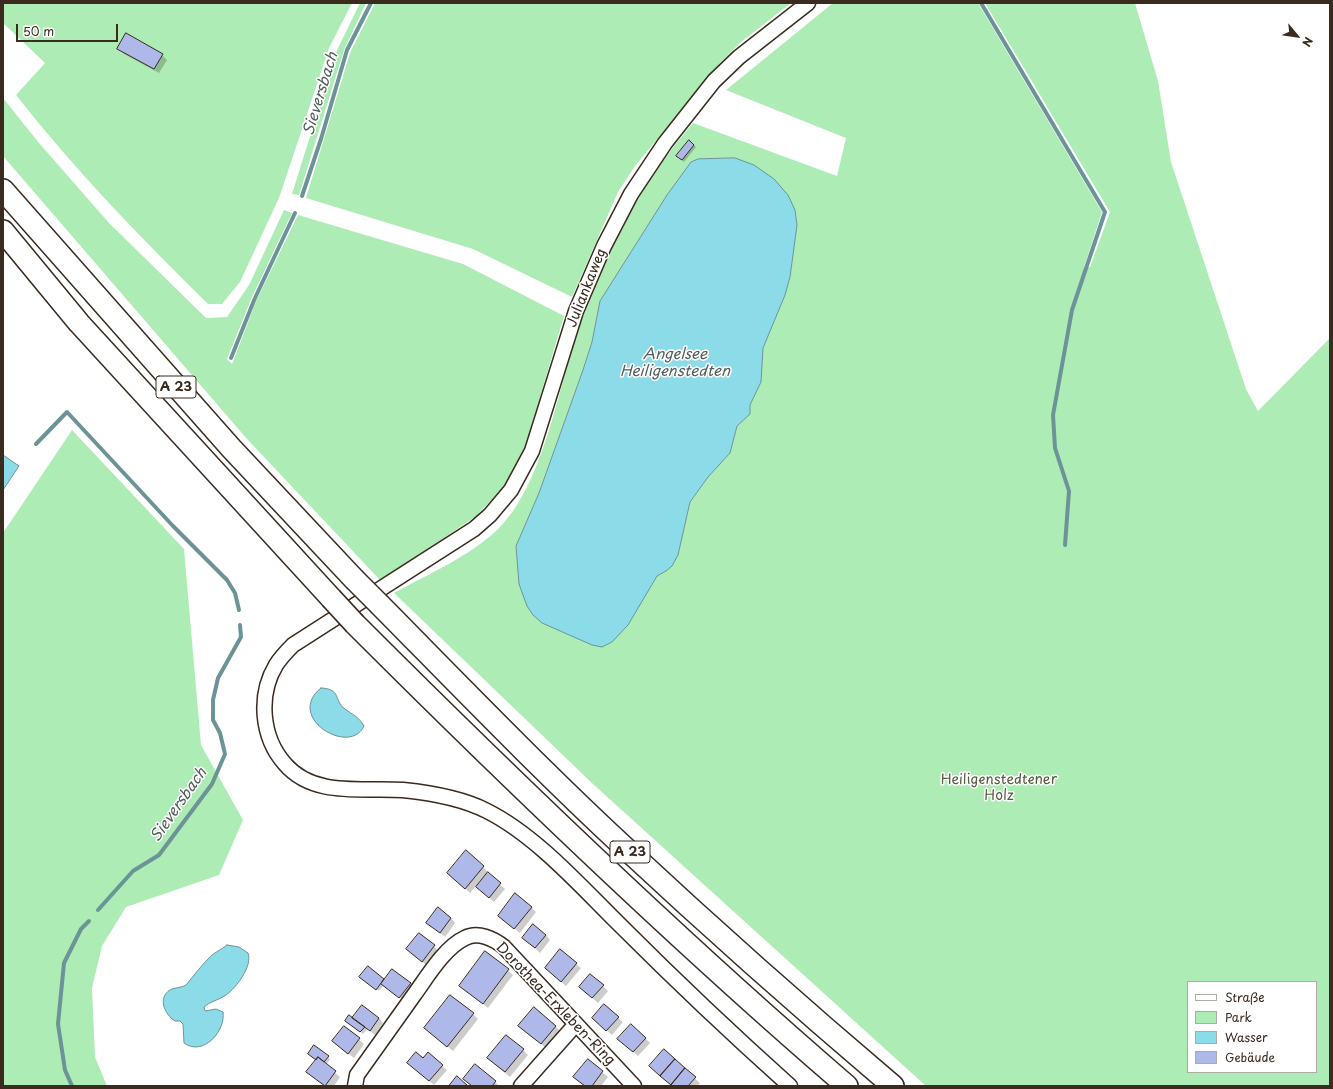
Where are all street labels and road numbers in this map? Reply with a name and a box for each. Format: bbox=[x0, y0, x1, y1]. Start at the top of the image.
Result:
street label: Juliankaweg bbox=[564, 246, 610, 330]
road number: A 23 bbox=[156, 376, 196, 398]
road number: A 23 bbox=[610, 841, 650, 863]
street label: Dorothea-Erxleben-Ring bbox=[492, 939, 618, 1069]

